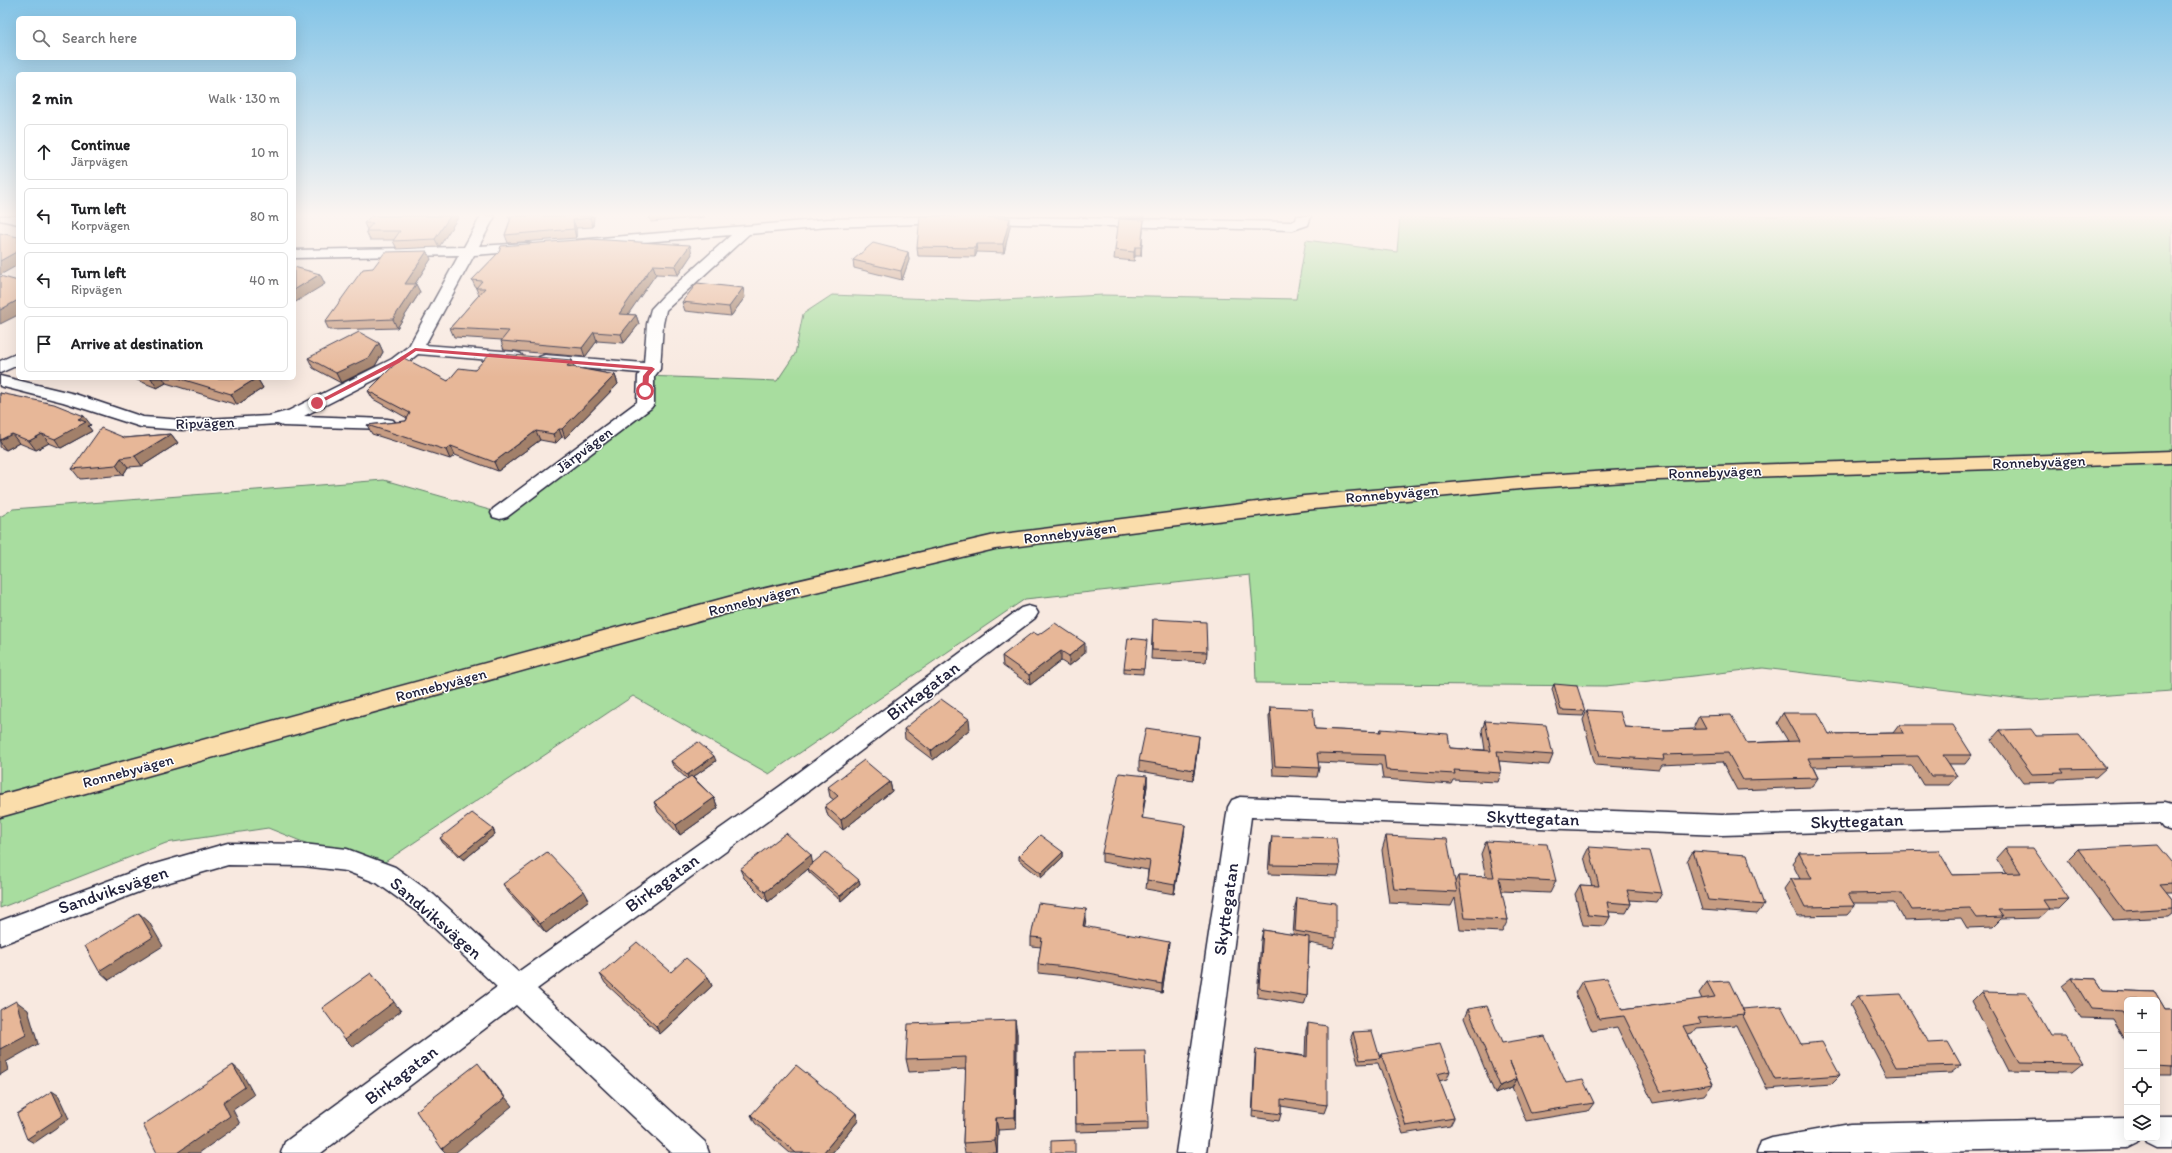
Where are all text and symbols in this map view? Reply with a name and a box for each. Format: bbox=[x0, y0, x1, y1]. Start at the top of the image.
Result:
search box bbox=[16, 16, 296, 60]
icon: search bbox=[30, 27, 52, 49]
text: Search here bbox=[62, 29, 137, 47]
text: 2 min bbox=[32, 88, 72, 108]
text: Walk · 130 m bbox=[208, 91, 280, 106]
text: Continue bbox=[71, 136, 130, 154]
icon: ahead bbox=[33, 141, 55, 163]
text: 10 m bbox=[251, 145, 279, 160]
text: Järpvägen bbox=[71, 154, 128, 169]
text: Turn left bbox=[71, 200, 126, 218]
icon: left bbox=[33, 205, 55, 227]
text: 80 m bbox=[250, 209, 279, 224]
text: Korpvägen bbox=[71, 218, 130, 233]
text: Turn left bbox=[71, 264, 126, 282]
icon: left bbox=[33, 269, 55, 291]
text: 40 m bbox=[249, 273, 279, 288]
text: Ripvägen bbox=[71, 282, 122, 297]
icon: arrive bbox=[33, 333, 55, 355]
text: Arrive at destination bbox=[71, 335, 203, 353]
route start bbox=[636, 382, 654, 400]
route end bbox=[308, 394, 326, 412]
street label: Ripvägen bbox=[175, 413, 235, 433]
street label: Järpvägen bbox=[552, 423, 616, 477]
street label: Ronnebyvägen bbox=[1992, 451, 2086, 473]
street label: Ronnebyvägen bbox=[1668, 461, 1762, 483]
street label: Ronnebyvägen bbox=[1345, 481, 1440, 507]
street label: Ronnebyvägen bbox=[1023, 518, 1118, 548]
street label: Ronnebyvägen bbox=[707, 580, 802, 620]
street label: Birkagatan bbox=[882, 656, 964, 726]
street label: Ronnebyvägen bbox=[394, 664, 489, 706]
street label: Ronnebyvägen bbox=[81, 750, 176, 792]
street label: Skyttegatan bbox=[1486, 805, 1580, 831]
street label: Skyttegatan bbox=[1810, 808, 1904, 834]
street label: Birkagatan bbox=[621, 849, 703, 917]
street label: Sandviksvägen bbox=[55, 861, 171, 919]
street label: Skyttegatan bbox=[1209, 861, 1243, 957]
street label: Sandviksvägen bbox=[385, 872, 487, 964]
map controls bbox=[2124, 997, 2160, 1141]
button: + bbox=[2124, 997, 2160, 1033]
button: − bbox=[2124, 1033, 2160, 1069]
street label: Birkagatan bbox=[360, 1040, 442, 1110]
button: locate bbox=[2124, 1069, 2160, 1105]
button: layers bbox=[2124, 1105, 2160, 1141]

